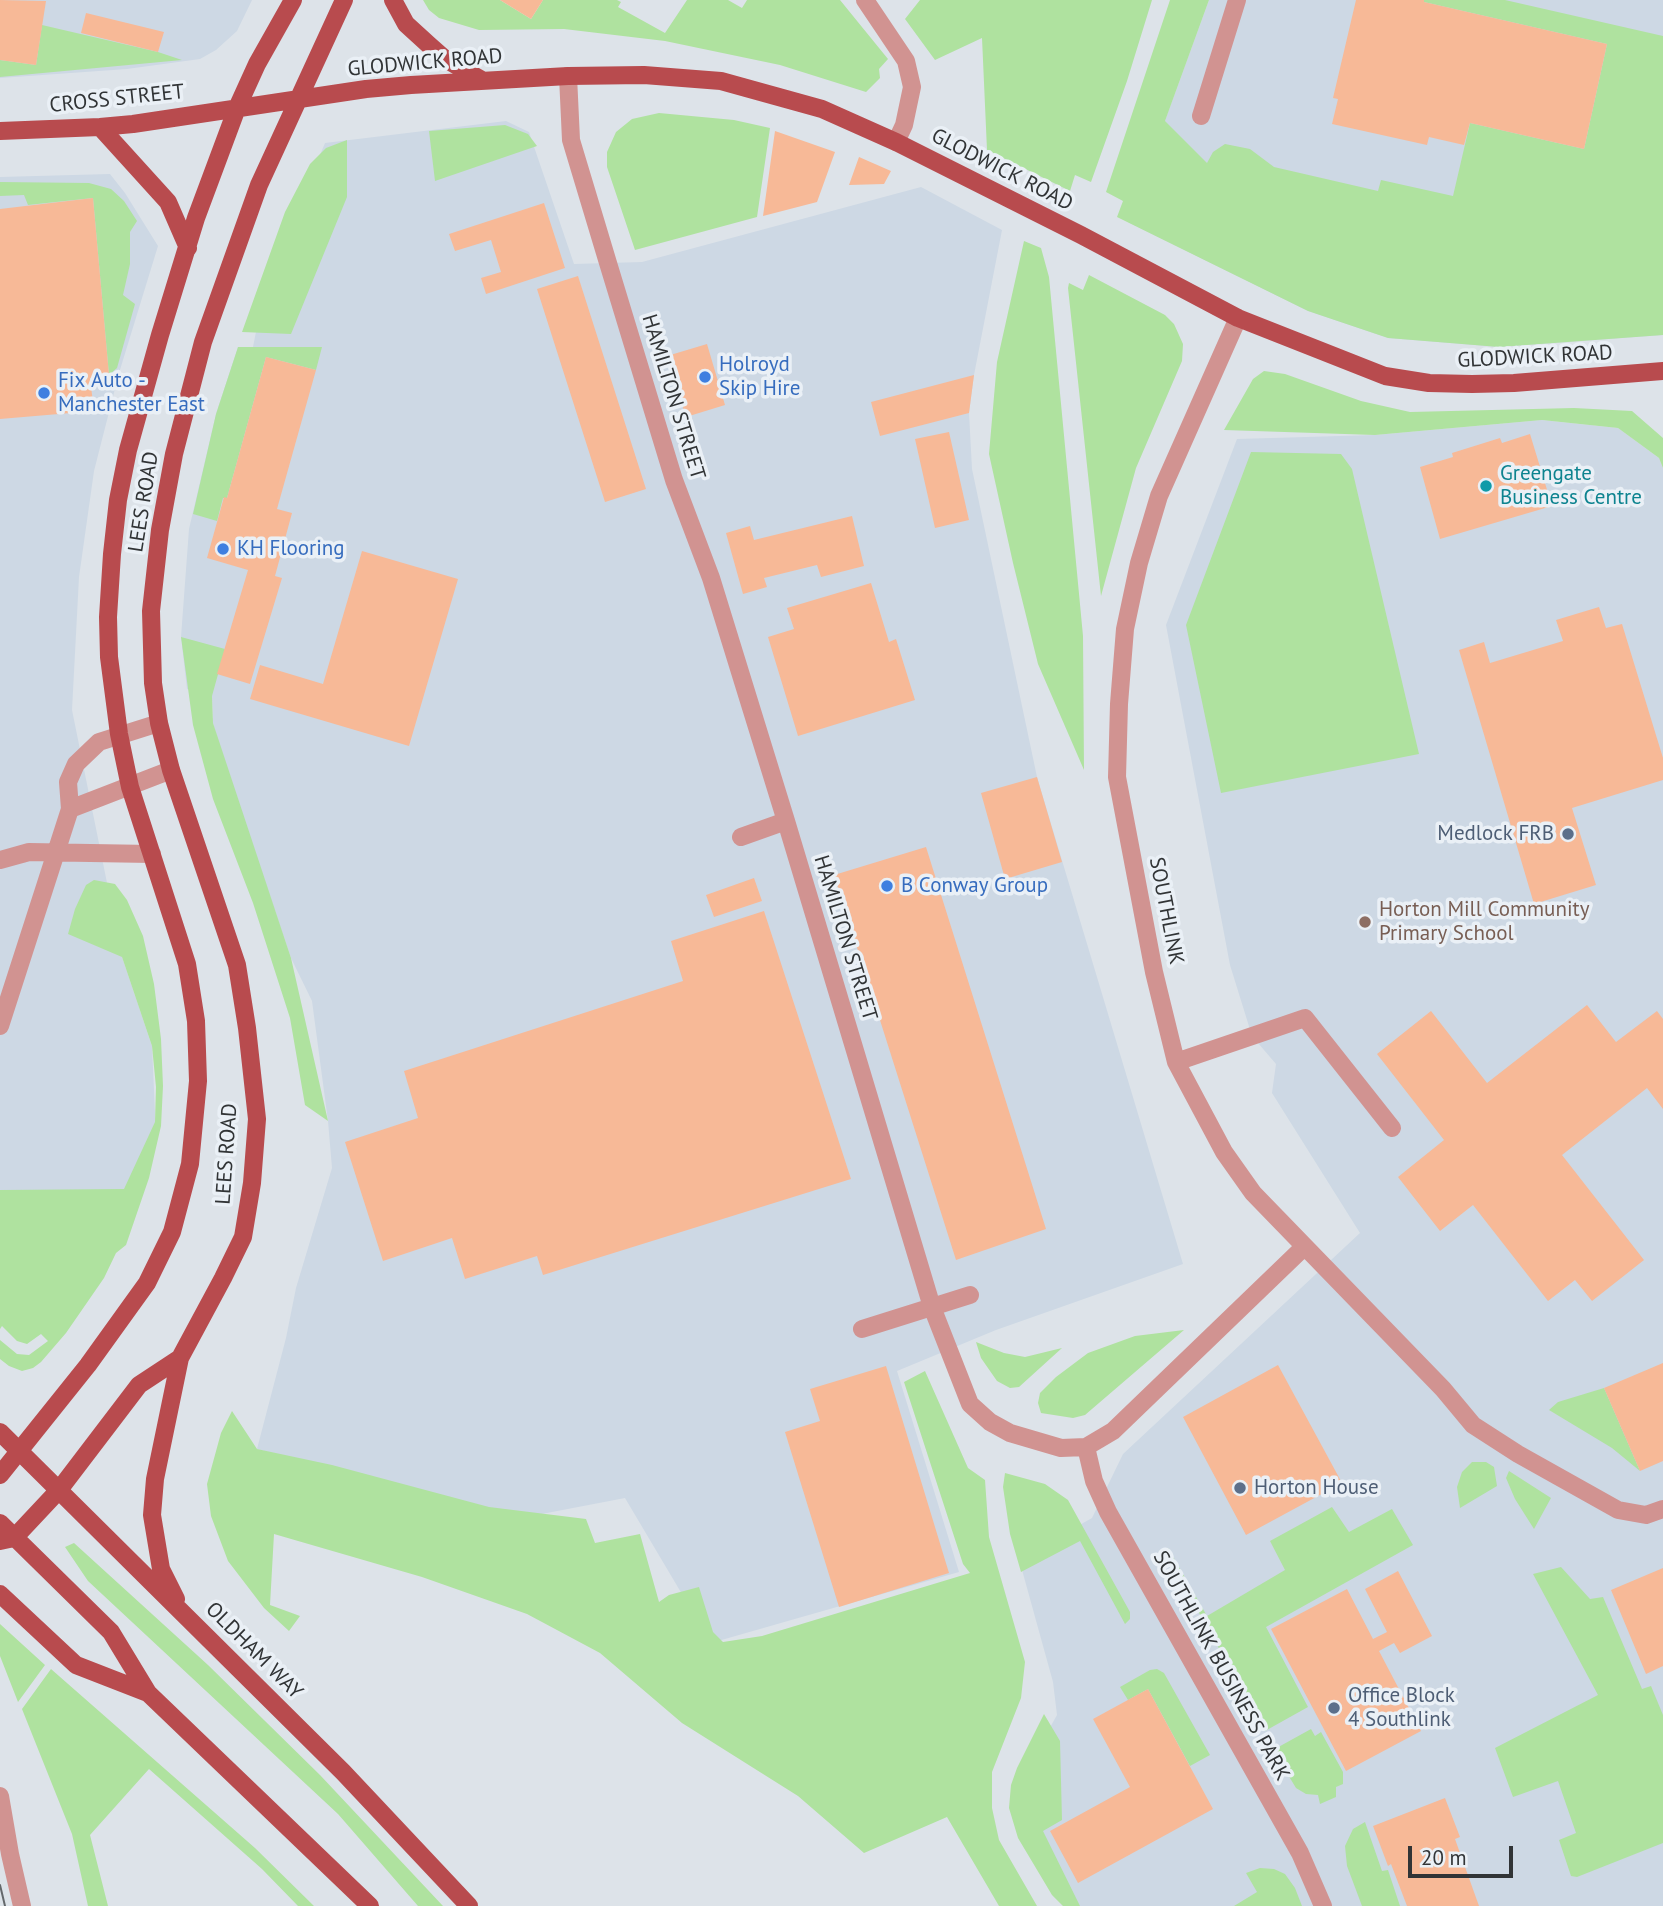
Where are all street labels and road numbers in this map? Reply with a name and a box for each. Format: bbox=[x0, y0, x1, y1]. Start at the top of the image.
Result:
street label: GLODWICK ROAD bbox=[347, 44, 503, 82]
street label: CROSS STREET bbox=[48, 79, 186, 119]
street label: GLODWICK ROAD bbox=[927, 124, 1077, 216]
street label: HAMILTON STREET bbox=[636, 311, 710, 483]
street label: GLODWICK ROAD bbox=[1457, 340, 1613, 374]
street label: LEES ROAD bbox=[124, 450, 164, 554]
street label: HAMILTON STREET bbox=[808, 852, 882, 1024]
street label: SOUTHLINK bbox=[1143, 855, 1189, 967]
street label: LEES ROAD bbox=[211, 1102, 243, 1206]
street label: SOUTHLINK BUSINESS PARK bbox=[1147, 1547, 1295, 1785]
street label: OLDHAM WAY bbox=[200, 1597, 308, 1705]

